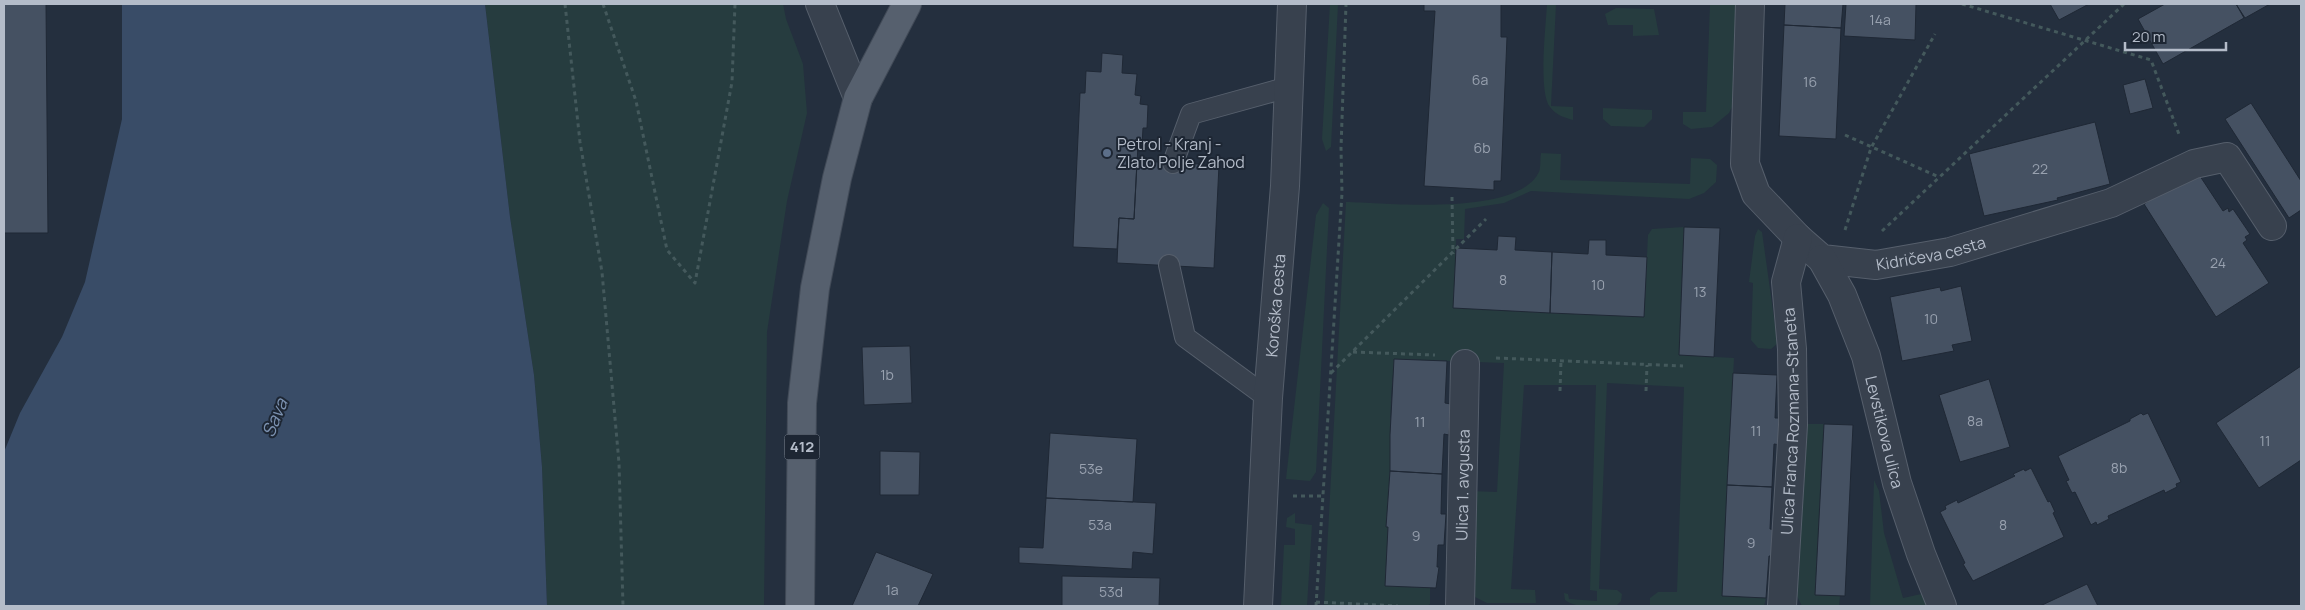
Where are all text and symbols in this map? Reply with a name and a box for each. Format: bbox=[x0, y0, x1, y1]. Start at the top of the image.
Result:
house number: 14a bbox=[1869, 10, 1891, 29]
scale bar bbox=[2125, 20, 2226, 52]
text: 20 m bbox=[2132, 26, 2165, 47]
house number: 6a bbox=[1472, 70, 1488, 89]
house number: 16 bbox=[1803, 72, 1817, 91]
place label: Petrol - Kranj - Zlato Polje Zahod bbox=[1117, 133, 1245, 173]
house number: 6b bbox=[1474, 138, 1490, 157]
marker: Petrol - Kranj - Zlato Polje Zahod bbox=[1101, 147, 1113, 159]
house number: 22 bbox=[2032, 159, 2048, 178]
street label: Kidričeva cesta bbox=[1874, 231, 1988, 276]
street label: Koroška cesta bbox=[1260, 253, 1291, 358]
house number: 24 bbox=[2210, 253, 2226, 272]
house number: 8 bbox=[1499, 270, 1507, 289]
house number: 10 bbox=[1591, 275, 1605, 294]
house number: 13 bbox=[1693, 282, 1707, 301]
street label: Ulica Franca Rozmana-Staneta bbox=[1775, 307, 1804, 535]
house number: 10 bbox=[1924, 309, 1938, 328]
house number: 1b bbox=[880, 365, 894, 384]
street label: Levstikova ulica bbox=[1860, 374, 1909, 491]
water label: Sava bbox=[256, 394, 293, 440]
house number: 8a bbox=[1967, 411, 1983, 430]
house number: 11 bbox=[1415, 412, 1425, 431]
house number: 11 bbox=[1751, 421, 1761, 440]
street label: Ulica 1. avgusta bbox=[1450, 429, 1475, 541]
house number: 11 bbox=[2260, 431, 2270, 450]
road number: 412 bbox=[784, 434, 820, 460]
house number: 8b bbox=[2111, 458, 2127, 477]
house number: 53e bbox=[1079, 459, 1103, 478]
house number: 53a bbox=[1088, 515, 1112, 534]
house number: 8 bbox=[1999, 515, 2007, 534]
house number: 9 bbox=[1412, 526, 1420, 545]
house number: 9 bbox=[1747, 533, 1755, 552]
house number: 1a bbox=[885, 580, 899, 599]
house number: 53d bbox=[1099, 582, 1123, 601]

